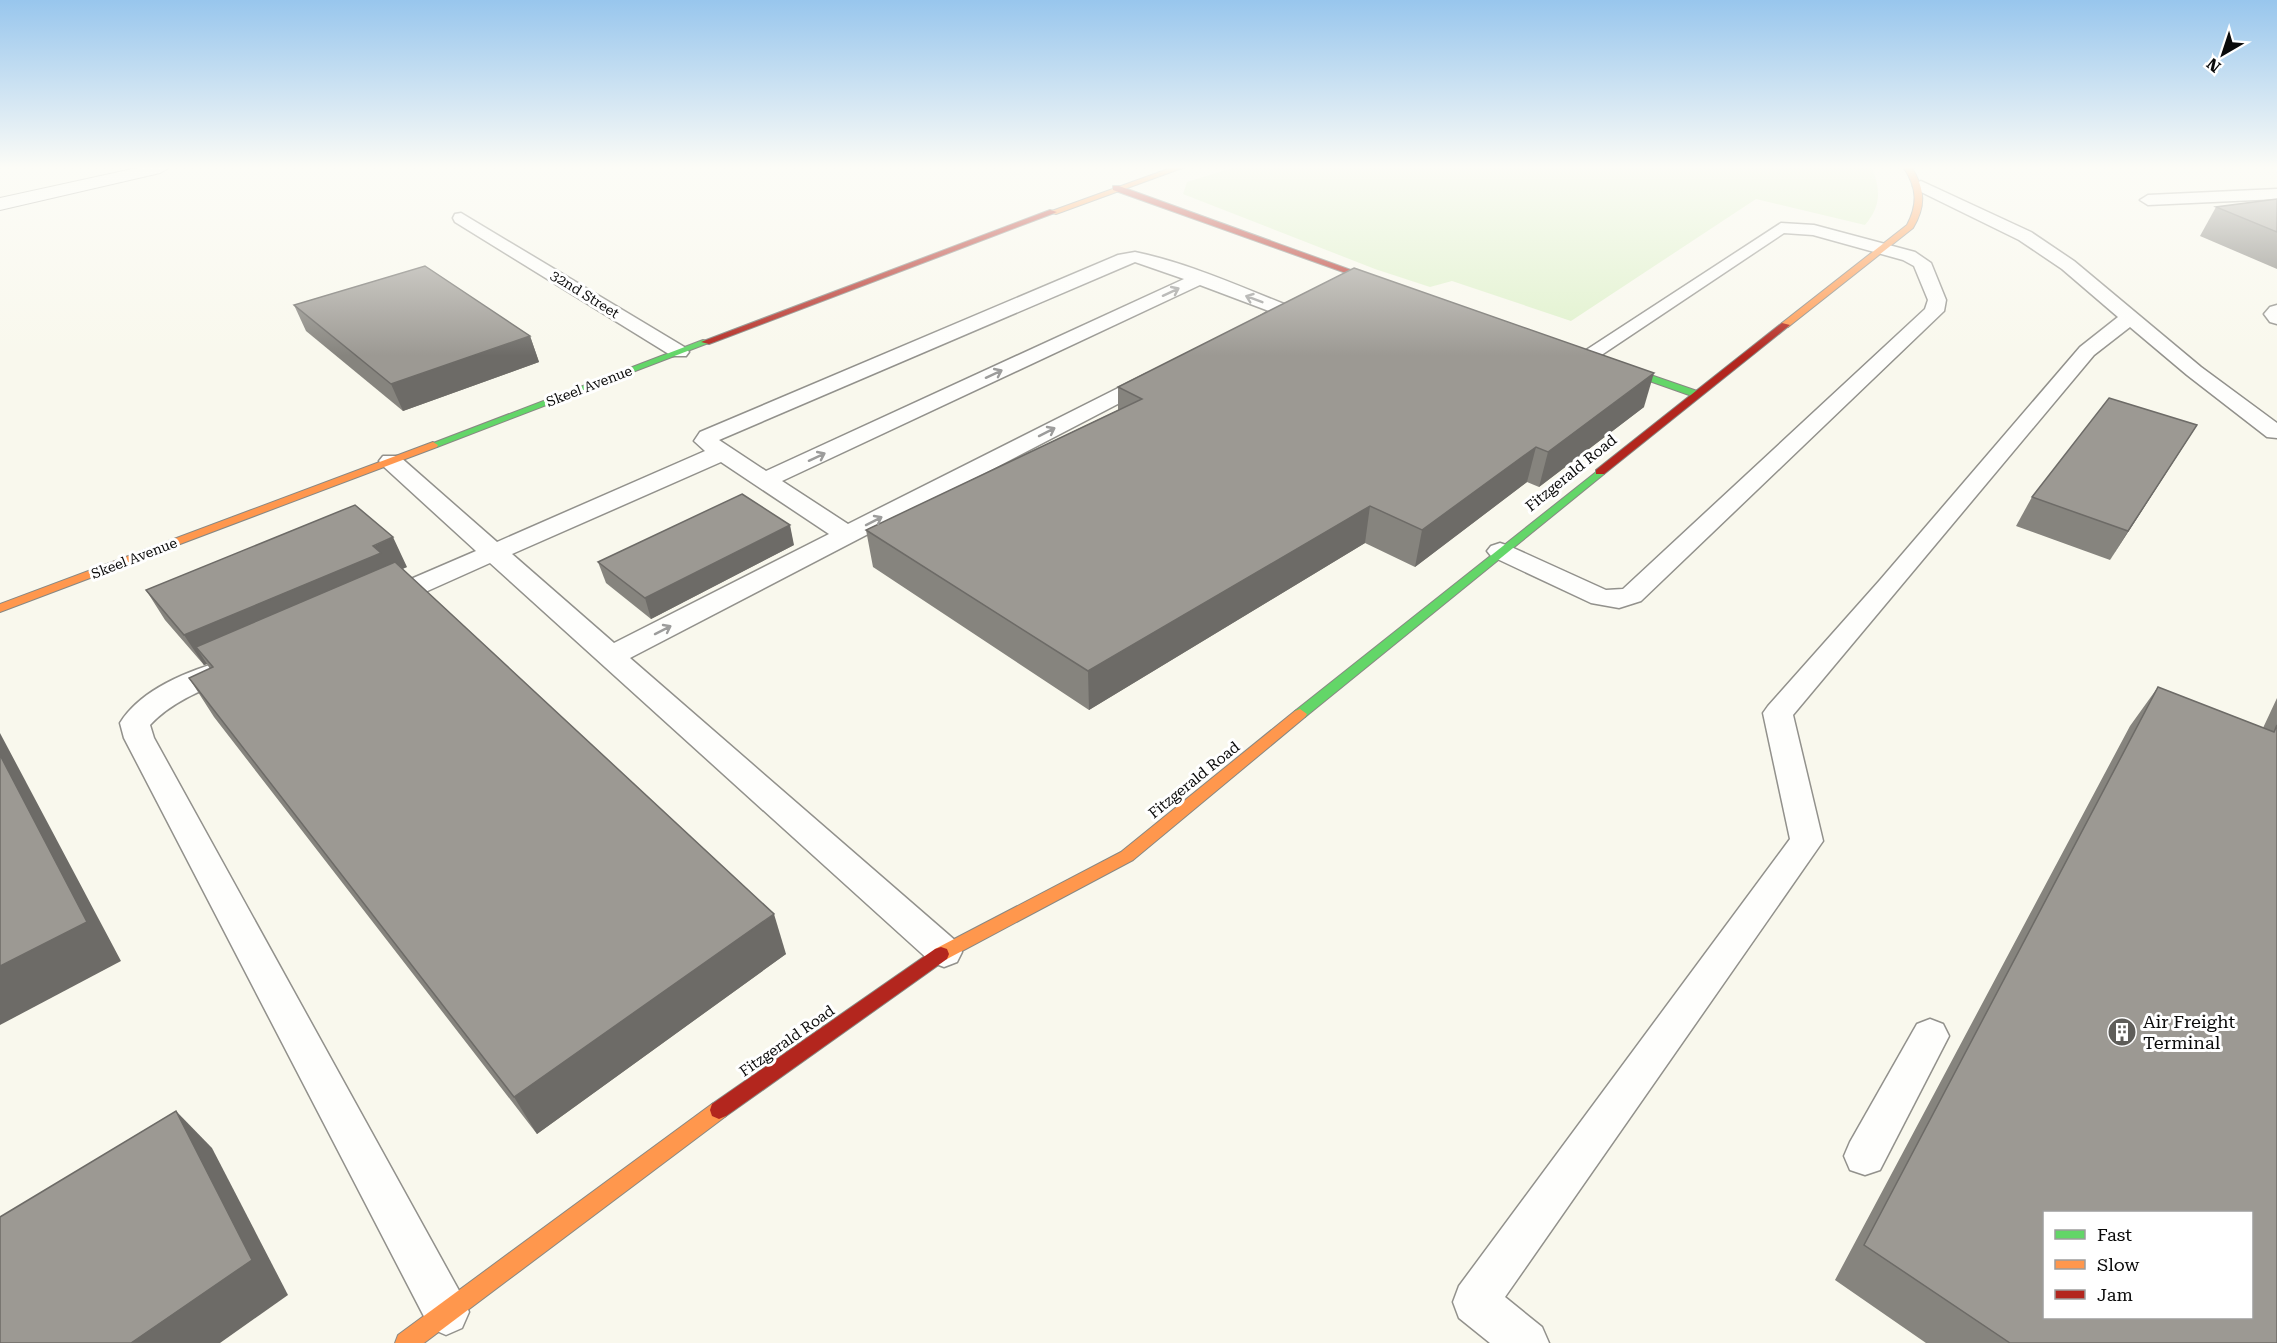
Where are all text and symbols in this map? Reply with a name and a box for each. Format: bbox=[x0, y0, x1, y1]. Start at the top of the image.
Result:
north arrow bbox=[2193, 24, 2253, 84]
text: N bbox=[2203, 54, 2225, 77]
street label: 32nd Street bbox=[548, 267, 622, 321]
one-way arrow bbox=[1161, 285, 1179, 297]
one-way arrow bbox=[1245, 293, 1264, 304]
street label: Skeel Avenue bbox=[544, 362, 634, 410]
one-way arrow bbox=[984, 368, 1002, 380]
one-way arrow bbox=[1038, 426, 1056, 438]
street label: Fitzgerald Road bbox=[1522, 431, 1620, 515]
one-way arrow bbox=[807, 450, 825, 462]
one-way arrow bbox=[865, 515, 883, 527]
street label: Skeel Avenue bbox=[89, 534, 179, 582]
one-way arrow bbox=[654, 624, 672, 635]
street label: Fitzgerald Road bbox=[1145, 738, 1243, 822]
street label: Fitzgerald Road bbox=[736, 1001, 838, 1080]
place label: Air Freight Terminal bbox=[2143, 1011, 2236, 1053]
building icon: Air Freight Terminal bbox=[2106, 1016, 2138, 1048]
legend bbox=[2043, 1211, 2253, 1319]
text: Fast bbox=[2097, 1224, 2132, 1245]
text: Slow bbox=[2097, 1254, 2139, 1275]
text: Jam bbox=[2097, 1284, 2133, 1305]

